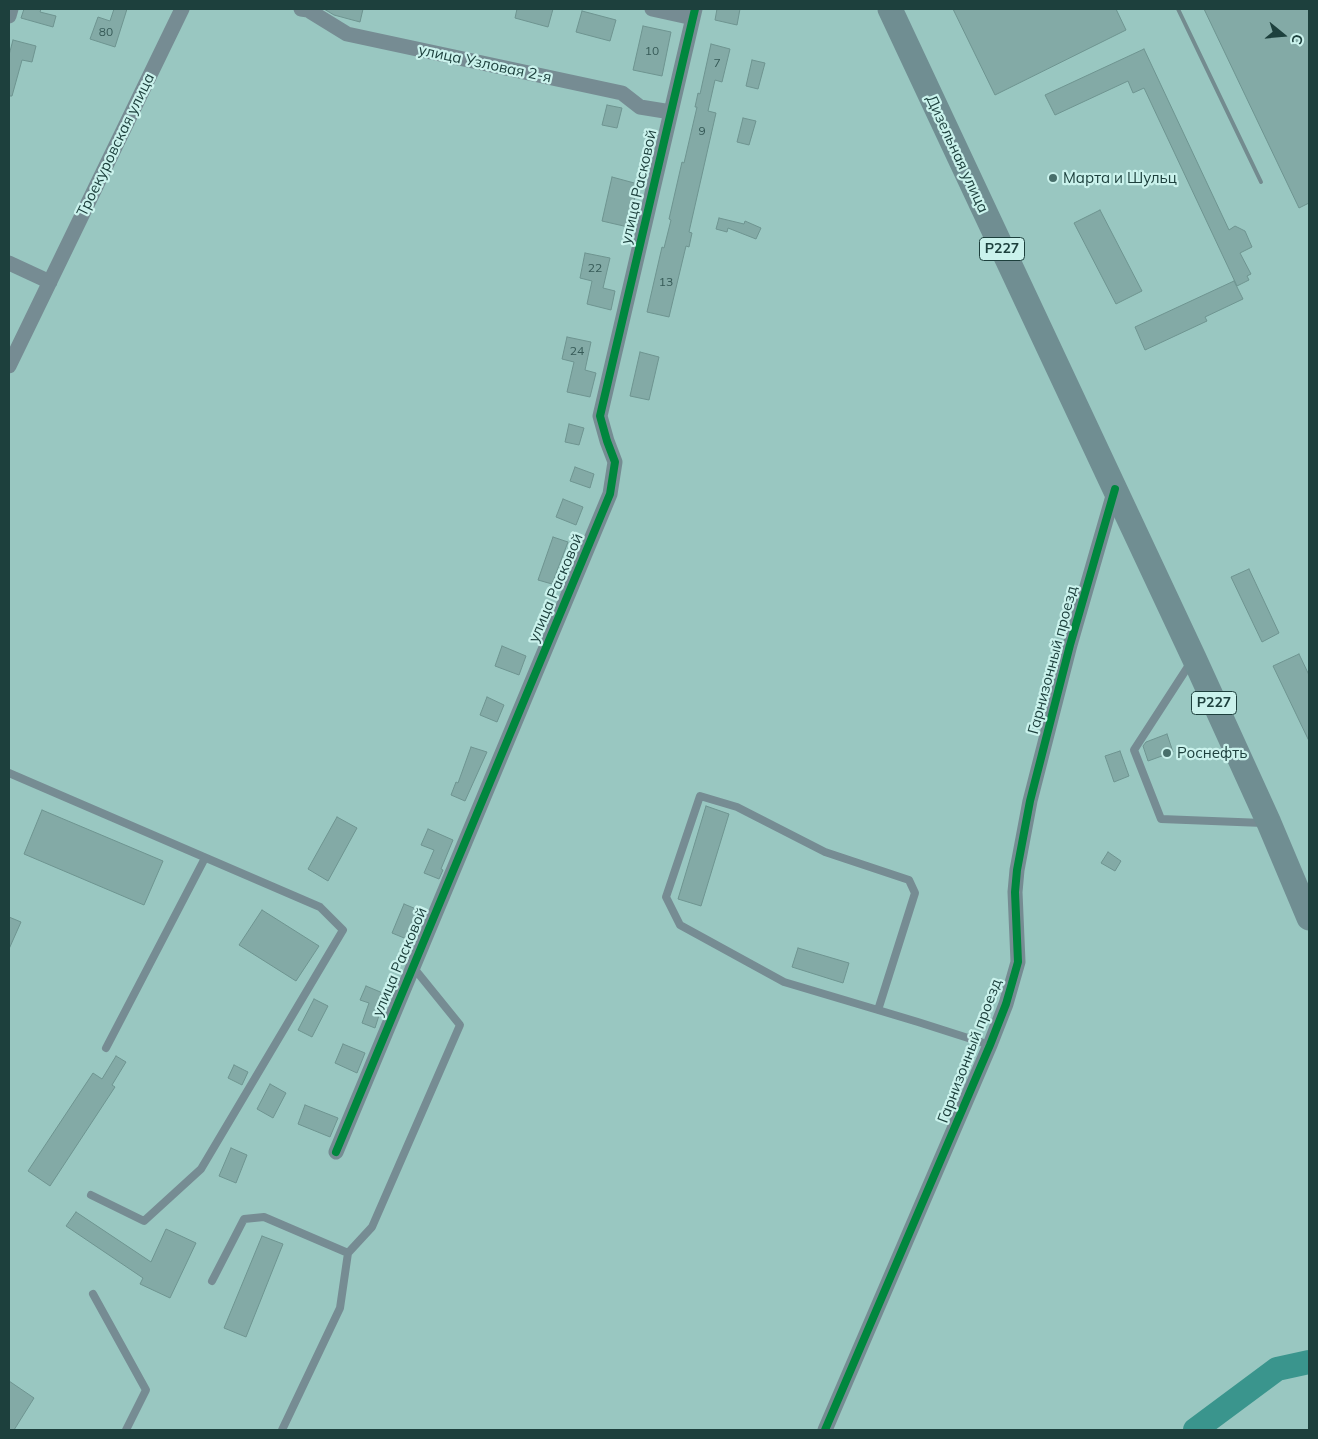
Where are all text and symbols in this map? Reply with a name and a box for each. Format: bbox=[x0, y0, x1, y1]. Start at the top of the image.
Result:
north arrow bbox=[1258, 10, 1308, 60]
house number: 80 bbox=[99, 25, 113, 39]
text: С bbox=[1287, 32, 1307, 47]
street label: улица Узловая 2-я bbox=[417, 41, 553, 87]
house number: 10 bbox=[645, 44, 659, 58]
house number: 7 bbox=[713, 56, 721, 70]
street label: Троекуровская улица bbox=[73, 70, 159, 220]
street label: Дизельная улица bbox=[922, 92, 992, 216]
house number: 9 bbox=[698, 124, 706, 138]
street label: улица Расковой bbox=[617, 128, 661, 246]
place label: Марта и Шульц bbox=[1063, 169, 1177, 187]
marker: Марта и Шульц bbox=[1047, 172, 1059, 184]
road number: Р227 bbox=[980, 238, 1024, 260]
house number: 22 bbox=[588, 261, 602, 275]
house number: 13 bbox=[659, 275, 673, 289]
house number: 24 bbox=[570, 344, 584, 358]
street label: улица Расковой bbox=[525, 531, 587, 645]
street label: Гарнизонный проезд bbox=[1025, 584, 1081, 736]
road number: Р227 bbox=[1192, 691, 1236, 714]
place label: Роснефть bbox=[1177, 744, 1247, 762]
marker: Роснефть bbox=[1161, 747, 1173, 759]
street label: улица Расковой bbox=[369, 905, 431, 1019]
street label: Гарнизонный проезд bbox=[934, 976, 1006, 1126]

